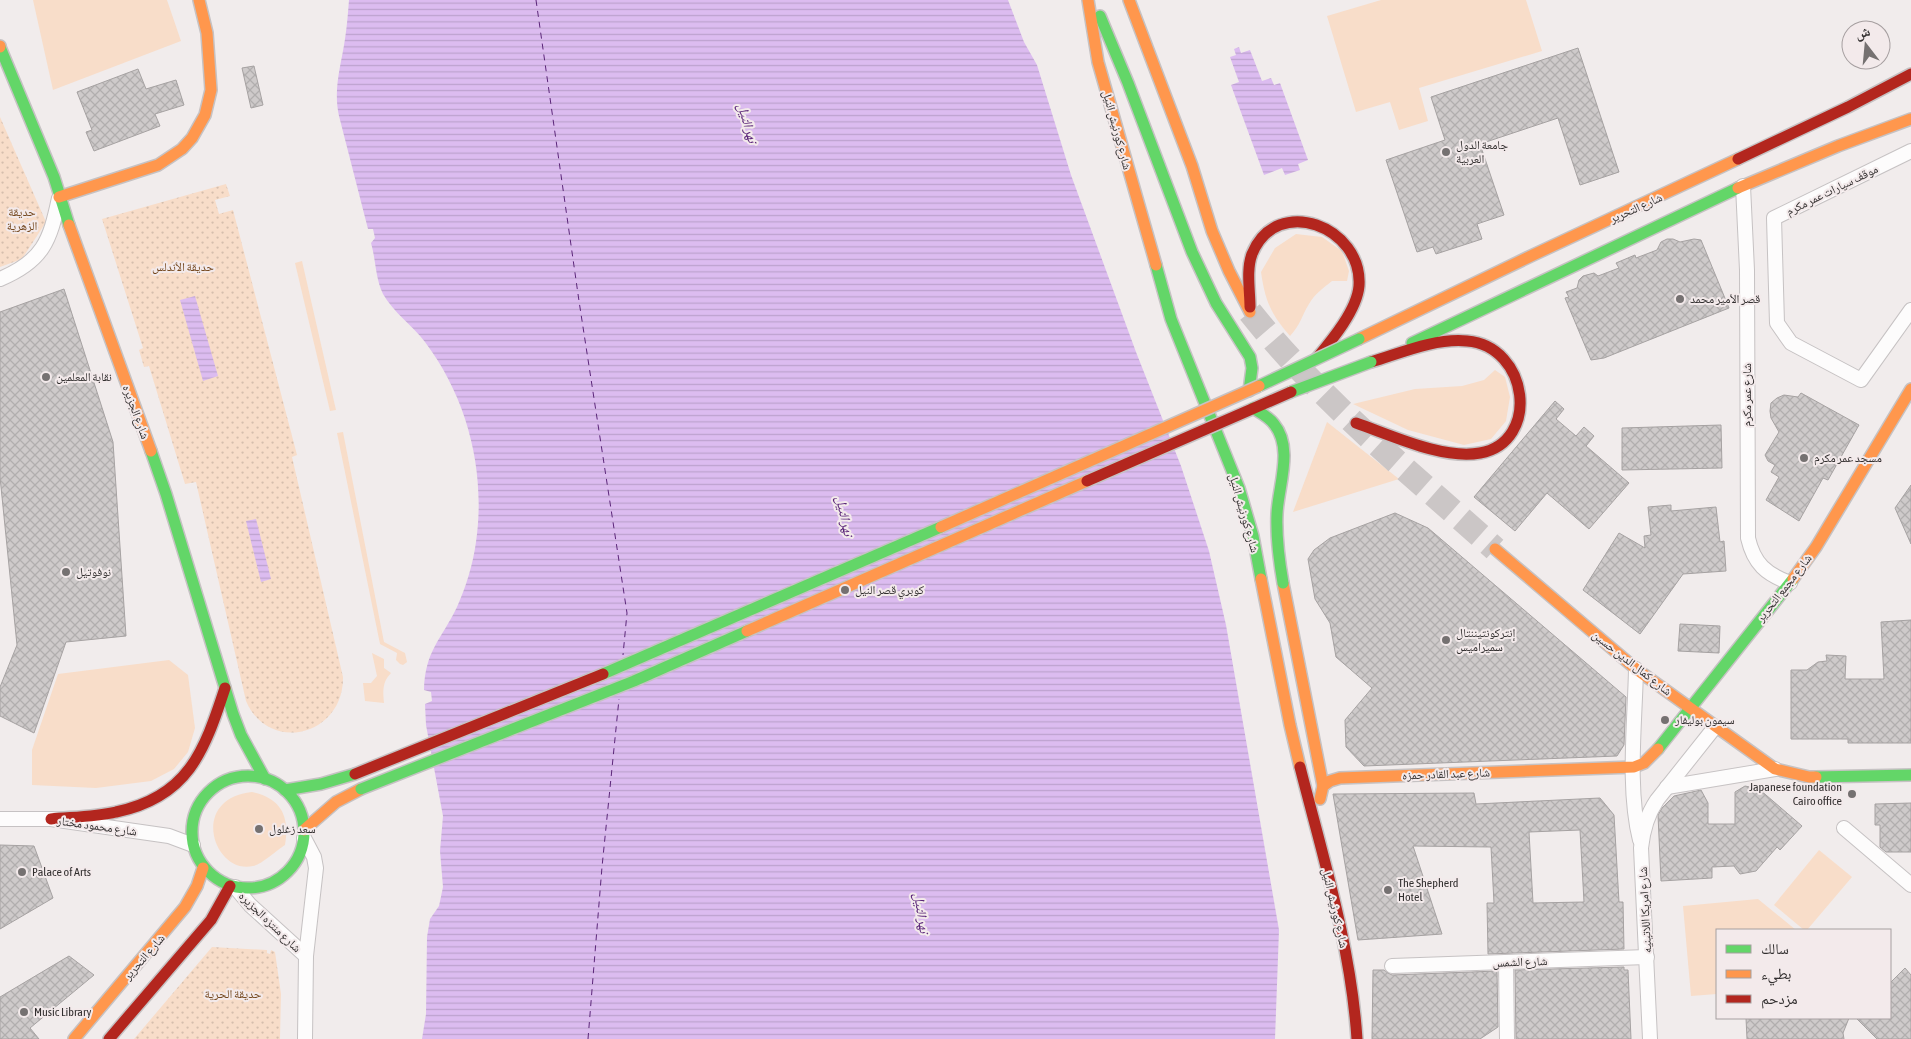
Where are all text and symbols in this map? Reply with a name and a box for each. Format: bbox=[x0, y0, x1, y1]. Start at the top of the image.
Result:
north arrow bbox=[1841, 20, 1891, 70]
text: ش bbox=[1853, 23, 1872, 43]
street label: شارع كورنيش النيل bbox=[1099, 89, 1134, 172]
water label: نهر النيل bbox=[734, 101, 762, 147]
place label: جامعة الدول العربية bbox=[1456, 138, 1508, 166]
marker: جامعة الدول العربية bbox=[1440, 146, 1452, 158]
street label: موقف سيارات عمر مكرم bbox=[1784, 162, 1881, 219]
street label: شارع التحرير bbox=[1607, 190, 1665, 227]
park label: حديقة الزهرية bbox=[7, 205, 38, 233]
park label: حديقة الأندلس bbox=[152, 260, 214, 274]
place label: قصر الأمير محمد bbox=[1690, 292, 1760, 306]
marker: قصر الأمير محمد bbox=[1674, 293, 1686, 305]
street label: شارع عمر مكرم bbox=[1740, 363, 1755, 427]
place label: نقابة المعلمين bbox=[56, 370, 112, 384]
marker: نقابة المعلمين bbox=[40, 371, 52, 383]
street label: شارع الجزيره bbox=[119, 383, 152, 441]
place label: مسجد عمر مكرم bbox=[1814, 451, 1882, 466]
marker: مسجد عمر مكرم bbox=[1798, 452, 1810, 464]
street label: شارع كورنيش النيل bbox=[1225, 472, 1262, 554]
water label: نهر النيل bbox=[832, 495, 857, 540]
street label: شارع مجمع التحرير bbox=[1753, 551, 1816, 626]
place label: نوفوتيل bbox=[76, 565, 111, 579]
marker: نوفوتيل bbox=[60, 566, 72, 578]
place label: كوبري قصر النيل bbox=[855, 583, 924, 600]
marker: كوبري قصر النيل bbox=[839, 584, 851, 596]
place label: إنتركونتيننتال سميراميس bbox=[1456, 626, 1516, 654]
street label: شارع كمال الدين حسين bbox=[1589, 628, 1675, 699]
marker: إنتركونتيننتال سميراميس bbox=[1440, 634, 1452, 646]
place label: سيمون بوليفار bbox=[1674, 713, 1735, 727]
marker: سيمون بوليفار bbox=[1659, 714, 1671, 726]
street label: شارع عبد القادر حمزه bbox=[1402, 765, 1490, 784]
place label: Japanese foundation Cairo office bbox=[1749, 780, 1842, 808]
marker: Japanese foundation Cairo office bbox=[1846, 788, 1858, 800]
street label: شارع محمود مختار bbox=[55, 813, 138, 840]
place label: سعد زغلول bbox=[269, 822, 316, 836]
marker: سعد زغلول bbox=[253, 823, 265, 835]
place label: Palace of Arts bbox=[32, 865, 91, 879]
marker: Palace of Arts bbox=[16, 866, 28, 878]
street label: شارع امريكا اللاتينيه bbox=[1636, 866, 1655, 953]
street label: شارع كورنيش النيل bbox=[1318, 867, 1351, 950]
place label: The Shepherd Hotel bbox=[1398, 876, 1458, 904]
marker: The Shepherd Hotel bbox=[1382, 884, 1394, 896]
street label: شارع منتزه الجزيره bbox=[235, 889, 304, 956]
water label: نهر النيل bbox=[910, 892, 933, 936]
legend bbox=[1716, 929, 1891, 1019]
street label: شارع التحرير bbox=[120, 931, 168, 984]
text: سالك bbox=[1761, 940, 1789, 957]
street label: شارع الشمس bbox=[1492, 954, 1548, 971]
text: بطيء bbox=[1761, 965, 1791, 986]
park label: حديقة الحرية bbox=[205, 987, 262, 1001]
text: مزدحم bbox=[1761, 990, 1798, 1009]
place label: Music Library bbox=[34, 1005, 91, 1019]
marker: Music Library bbox=[18, 1006, 30, 1018]

